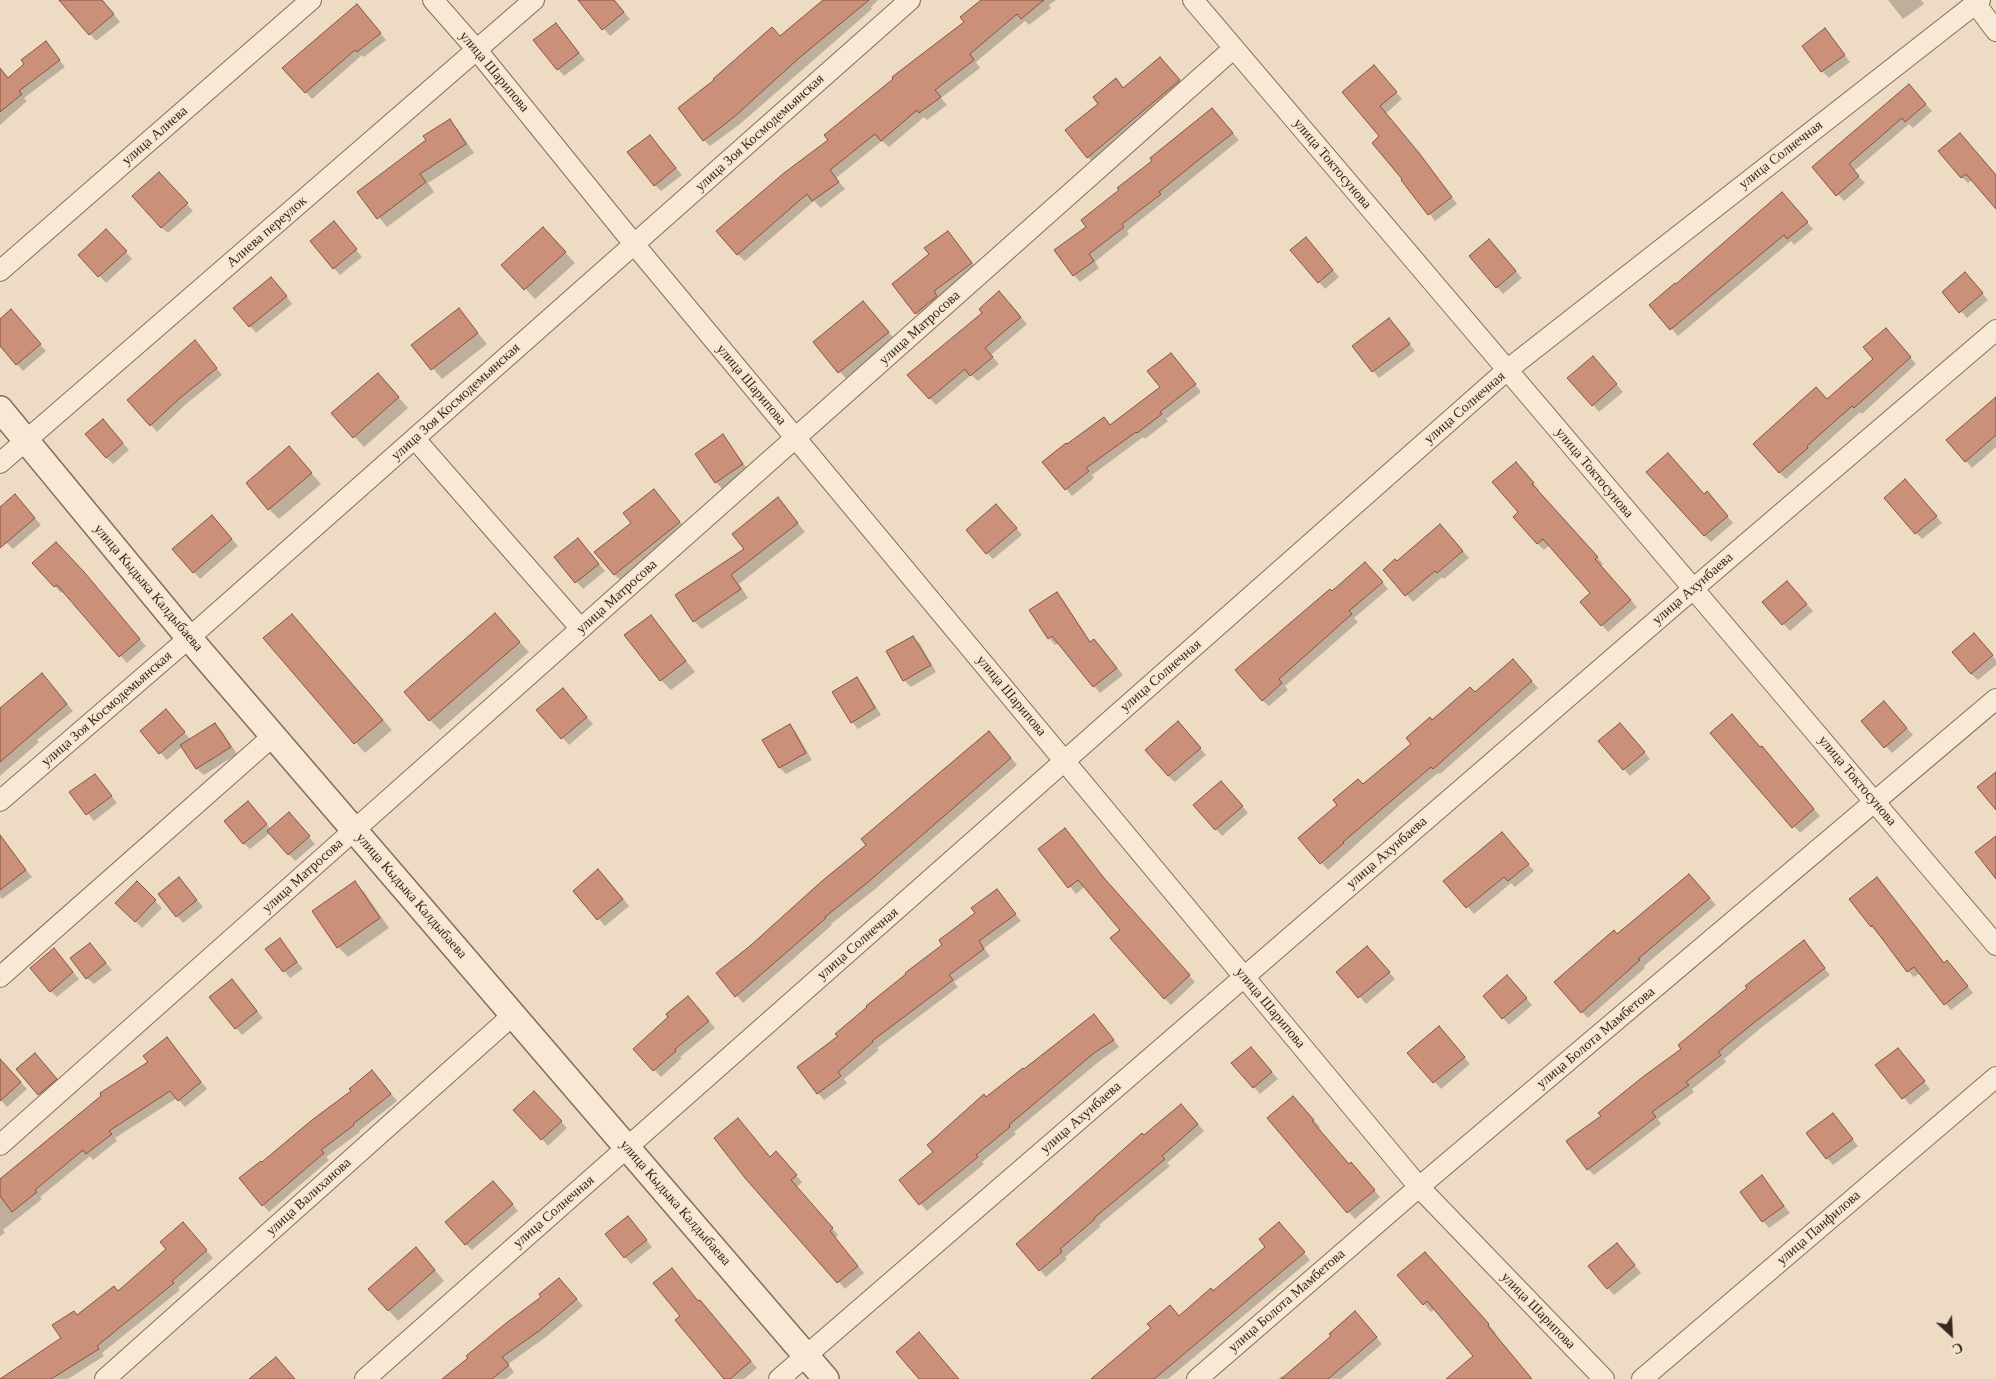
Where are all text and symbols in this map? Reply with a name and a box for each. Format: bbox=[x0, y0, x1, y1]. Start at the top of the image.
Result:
street label: улица Шарипова bbox=[455, 28, 533, 116]
street label: улица Зоя Космодемьянская bbox=[692, 71, 828, 195]
street label: улица Алиева bbox=[119, 103, 191, 169]
street label: улица Токтосунова bbox=[1289, 115, 1375, 213]
street label: улица Солнечная bbox=[1736, 117, 1826, 193]
street label: Алиева переулок bbox=[223, 193, 311, 271]
street label: улица Матросова bbox=[876, 287, 964, 369]
street label: улица Зоя Космодемьянская bbox=[388, 340, 524, 464]
street label: улица Шарипова bbox=[712, 341, 790, 429]
street label: улица Солнечная bbox=[1421, 368, 1509, 448]
street label: улица Токтосунова bbox=[1551, 424, 1637, 522]
street label: улица Кыдыка Калдыбаева bbox=[90, 521, 206, 655]
street label: улица Ахунбаева bbox=[1649, 549, 1737, 629]
street label: улица Матросова bbox=[573, 556, 661, 638]
street label: улица Солнечная bbox=[1117, 636, 1205, 716]
street label: улица Зоя Космодемьянская bbox=[38, 648, 176, 770]
street label: улица Шарипова bbox=[972, 652, 1050, 740]
street label: улица Токтосунова bbox=[1814, 732, 1900, 830]
street label: улица Ахунбаева bbox=[1343, 813, 1431, 893]
street label: улица Кыдыка Калдыбаева bbox=[352, 830, 470, 962]
street label: улица Матросова bbox=[259, 835, 347, 917]
street label: улица Солнечная bbox=[814, 904, 902, 984]
street label: улица Шарипова bbox=[1231, 964, 1309, 1052]
street label: улица Болота Мамбетова bbox=[1534, 984, 1658, 1092]
street label: улица Ахунбаева bbox=[1037, 1078, 1125, 1158]
street label: улица Кыдыка Калдыбаева bbox=[616, 1137, 734, 1269]
street label: улица Валиханова bbox=[263, 1154, 355, 1240]
street label: улица Солнечная bbox=[510, 1172, 598, 1252]
street label: улица Панфилова bbox=[1774, 1187, 1864, 1269]
street label: улица Болота Мамбетова bbox=[1225, 1246, 1349, 1356]
street label: улица Шарипова bbox=[1497, 1269, 1579, 1353]
north arrow bbox=[1926, 1309, 1976, 1359]
text: С bbox=[1950, 1339, 1965, 1357]

